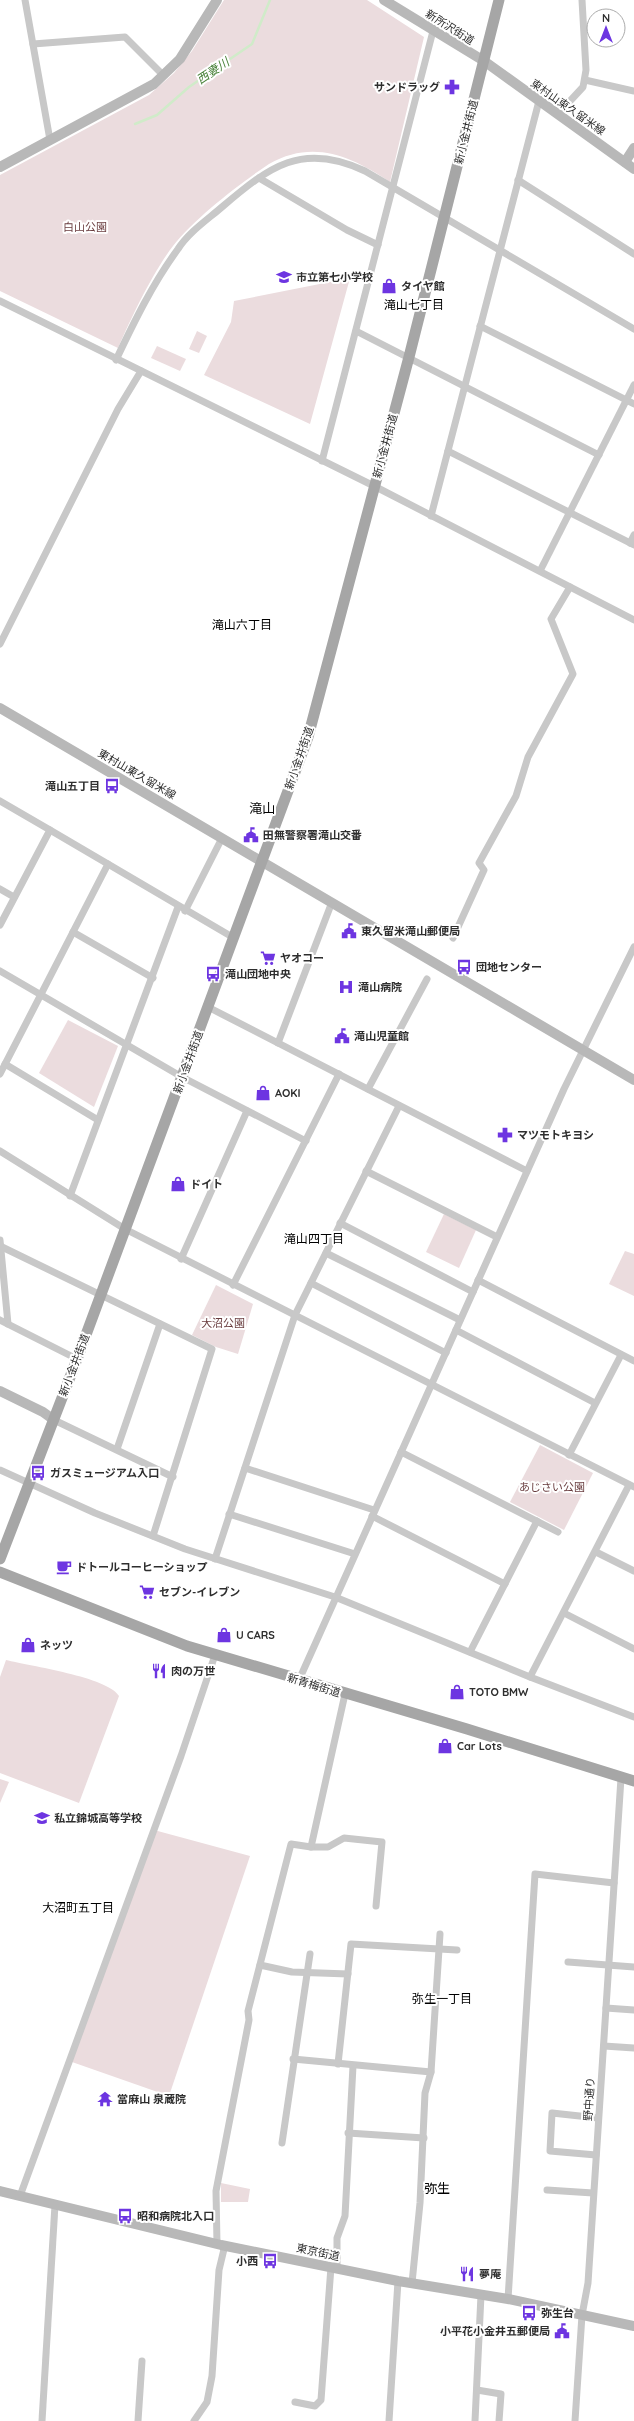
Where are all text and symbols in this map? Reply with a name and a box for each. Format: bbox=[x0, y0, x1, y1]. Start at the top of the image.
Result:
street label: 新所沢街道 bbox=[423, 6, 477, 48]
north arrow bbox=[586, 8, 626, 48]
text: N bbox=[602, 11, 610, 25]
water label: 西妻川 bbox=[194, 53, 233, 87]
street label: 東村山東久留米線 bbox=[528, 76, 608, 138]
pharmacy icon: サンドラッグ bbox=[443, 78, 461, 96]
place label: サンドラッグ bbox=[374, 80, 440, 94]
street label: 新小金井街道 bbox=[451, 98, 481, 166]
park label: 白山公園 bbox=[63, 220, 107, 234]
school or university icon: 市立第七小学校 bbox=[275, 268, 293, 286]
place label: 市立第七小学校 bbox=[296, 270, 373, 284]
shop icon: タイヤ館 bbox=[380, 277, 398, 295]
place label: タイヤ館 bbox=[401, 279, 445, 293]
district label: 滝山七丁目 bbox=[384, 297, 444, 312]
street label: 新小金井街道 bbox=[370, 412, 400, 480]
district label: 滝山六丁目 bbox=[212, 617, 272, 632]
street label: 新小金井街道 bbox=[282, 725, 316, 791]
street label: 東村山東久留米線 bbox=[95, 746, 179, 802]
bus stop icon: 滝山五丁目 bbox=[103, 777, 121, 795]
place label: 滝山五丁目 bbox=[45, 779, 100, 793]
district label: 滝山 bbox=[249, 800, 275, 816]
public building icon: 田無警察署滝山交番 bbox=[242, 826, 260, 844]
place label: 田無警察署滝山交番 bbox=[263, 828, 362, 842]
public building icon: 東久留米滝山郵便局 bbox=[340, 922, 358, 940]
place label: 東久留米滝山郵便局 bbox=[361, 924, 460, 938]
supermarket icon: ヤオコー bbox=[259, 949, 277, 967]
place label: ヤオコー bbox=[280, 951, 324, 965]
bus stop icon: 団地センター bbox=[455, 958, 473, 976]
place label: 団地センター bbox=[476, 960, 542, 974]
bus stop icon: 滝山団地中央 bbox=[204, 965, 222, 983]
place label: 滝山団地中央 bbox=[225, 967, 291, 981]
hospital icon: 滝山病院 bbox=[337, 978, 355, 996]
place label: 滝山病院 bbox=[358, 980, 402, 994]
public building icon: 滝山児童館 bbox=[333, 1027, 351, 1045]
street label: 新小金井街道 bbox=[170, 1029, 206, 1095]
place label: 滝山児童館 bbox=[354, 1029, 409, 1043]
shop icon: AOKI bbox=[254, 1084, 272, 1102]
place label: AOKI bbox=[275, 1086, 301, 1100]
pharmacy icon: マツモトキヨシ bbox=[496, 1126, 514, 1144]
place label: マツモトキヨシ bbox=[517, 1128, 594, 1142]
shop icon: ドイト bbox=[169, 1175, 187, 1193]
place label: ドイト bbox=[190, 1177, 223, 1191]
district label: 滝山四丁目 bbox=[284, 1231, 344, 1246]
park label: 大沼公園 bbox=[201, 1316, 245, 1330]
street label: 新小金井街道 bbox=[56, 1332, 92, 1398]
bus stop icon: ガスミュージアム入口 bbox=[29, 1464, 47, 1482]
place label: ガスミュージアム入口 bbox=[50, 1466, 159, 1480]
park label: あじさい公園 bbox=[519, 1480, 585, 1494]
cafe icon: ドトールコーヒーショップ bbox=[55, 1558, 73, 1576]
place label: ドトールコーヒーショップ bbox=[76, 1560, 208, 1574]
supermarket icon: セブン-イレブン bbox=[138, 1583, 156, 1601]
place label: セブン-イレブン bbox=[159, 1585, 240, 1599]
shop icon: U CARS bbox=[215, 1626, 233, 1644]
place label: U CARS bbox=[236, 1628, 275, 1642]
shop icon: ネッツ bbox=[19, 1636, 37, 1654]
place label: ネッツ bbox=[40, 1638, 73, 1652]
restaurant icon: 肉の万世 bbox=[150, 1662, 168, 1680]
place label: 肉の万世 bbox=[171, 1664, 215, 1678]
street label: 新青梅街道 bbox=[286, 1670, 342, 1700]
shop icon: TOTO BMW bbox=[448, 1683, 466, 1701]
place label: TOTO BMW bbox=[469, 1685, 529, 1699]
shop icon: Car Lots bbox=[436, 1737, 454, 1755]
place label: Car Lots bbox=[457, 1739, 502, 1753]
school or university icon: 私立錦城高等学校 bbox=[33, 1809, 51, 1827]
place label: 私立錦城高等学校 bbox=[54, 1811, 142, 1825]
district label: 大沼町五丁目 bbox=[42, 1900, 114, 1915]
district label: 弥生一丁目 bbox=[412, 1991, 472, 2006]
street label: 野中通り bbox=[580, 2077, 598, 2121]
temple icon: 當麻山 泉蔵院 bbox=[96, 2090, 114, 2108]
place label: 當麻山 泉蔵院 bbox=[117, 2092, 186, 2106]
district label: 弥生 bbox=[424, 2180, 450, 2196]
bus stop icon: 昭和病院北入口 bbox=[116, 2207, 134, 2225]
place label: 昭和病院北入口 bbox=[137, 2209, 214, 2223]
street label: 東京街道 bbox=[295, 2241, 341, 2263]
bus stop icon: 小西 bbox=[261, 2252, 279, 2270]
place label: 小西 bbox=[236, 2254, 258, 2268]
restaurant icon: 夢庵 bbox=[458, 2265, 476, 2283]
place label: 夢庵 bbox=[479, 2267, 502, 2281]
bus stop icon: 弥生台 bbox=[520, 2304, 538, 2322]
place label: 弥生台 bbox=[541, 2306, 574, 2320]
public building icon: 小平花小金井五郵便局 bbox=[553, 2322, 571, 2340]
place label: 小平花小金井五郵便局 bbox=[440, 2324, 550, 2338]

